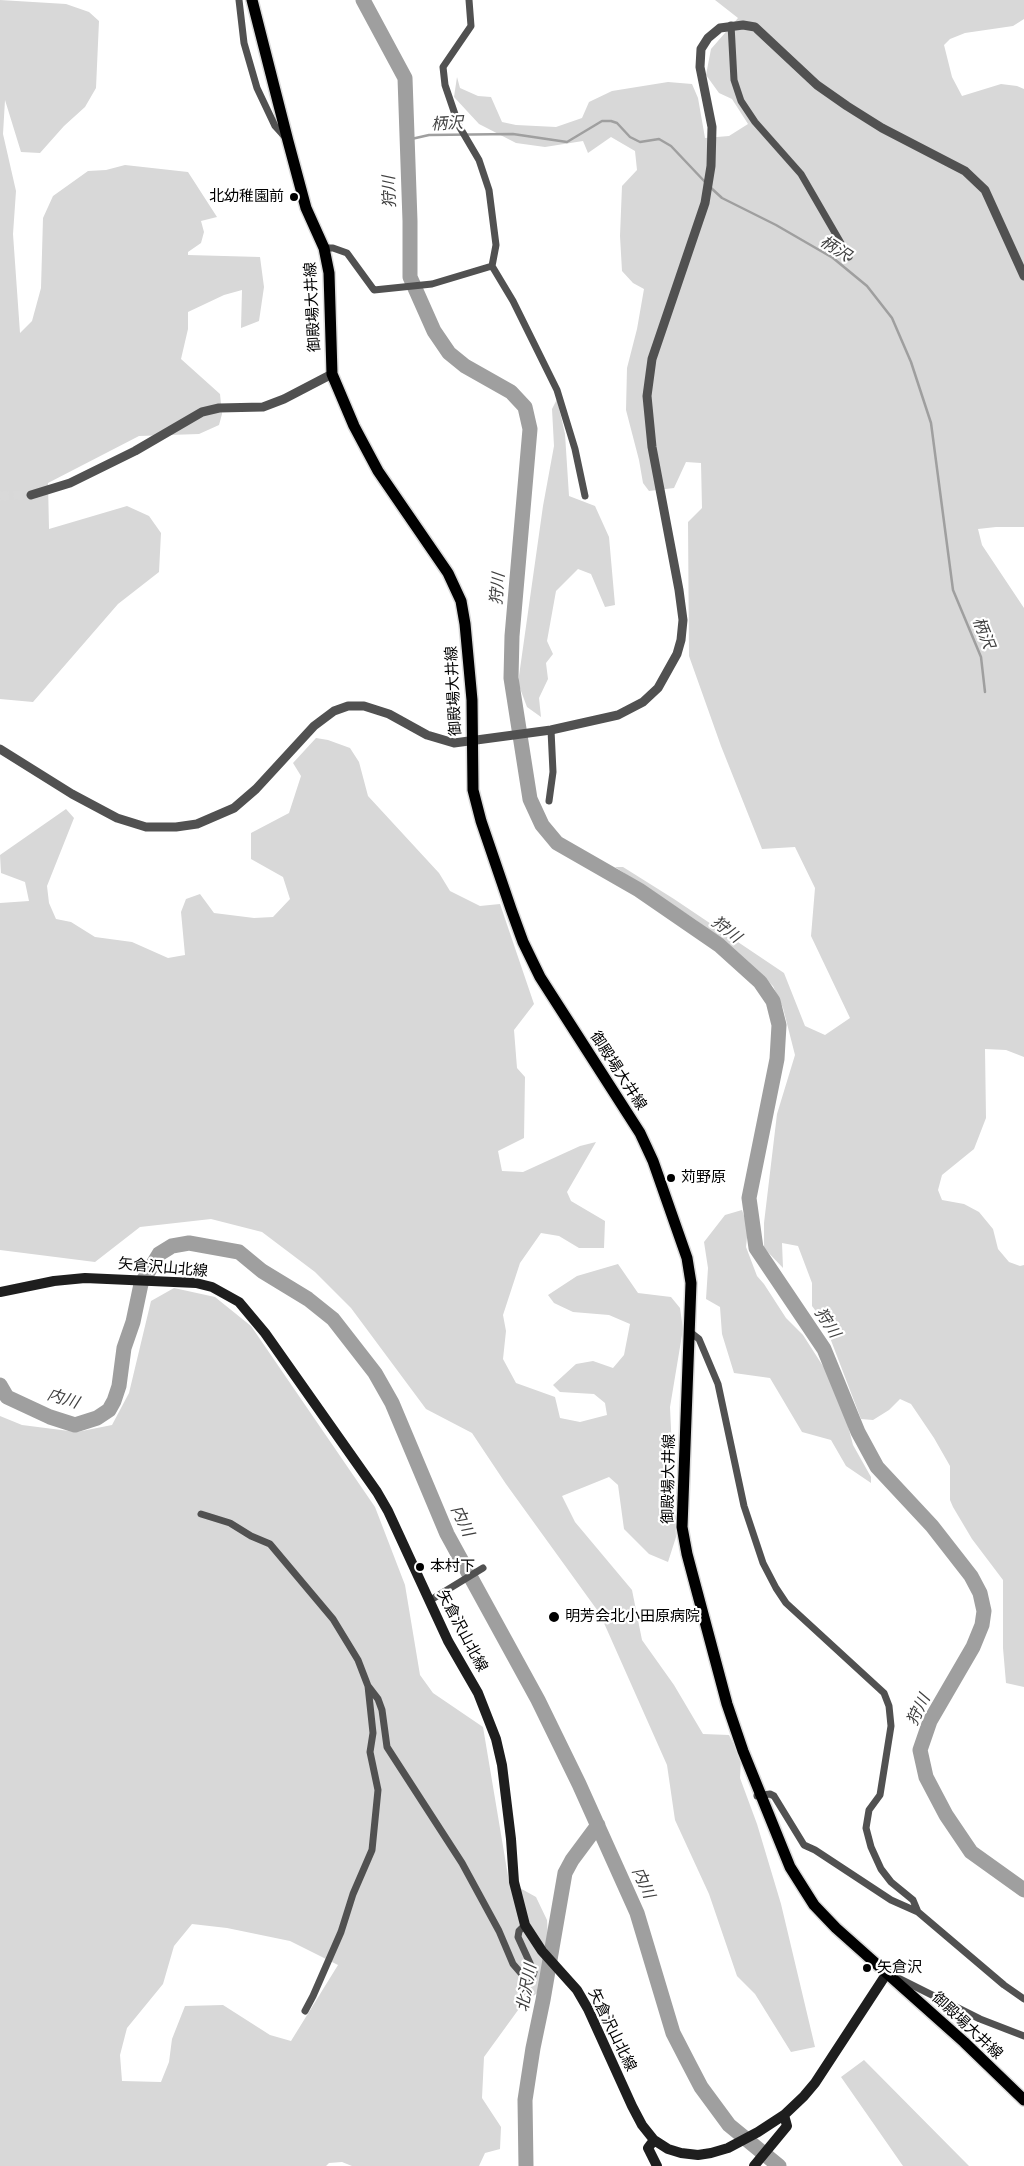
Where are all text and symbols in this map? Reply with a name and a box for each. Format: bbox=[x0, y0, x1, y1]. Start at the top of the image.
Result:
water label: 柄沢 bbox=[431, 114, 463, 134]
water label: 狩川 bbox=[380, 176, 400, 208]
place label: 北幼稚園前 bbox=[209, 188, 284, 206]
marker: 北幼稚園前 bbox=[288, 191, 300, 203]
water label: 柄沢 bbox=[816, 232, 854, 266]
street label: 御殿場大井線 bbox=[302, 262, 324, 352]
water label: 狩川 bbox=[487, 572, 509, 606]
water label: 柄沢 bbox=[968, 615, 998, 651]
street label: 御殿場大井線 bbox=[443, 646, 465, 736]
water label: 狩川 bbox=[707, 913, 745, 947]
street label: 御殿場大井線 bbox=[586, 1028, 650, 1114]
place label: 苅野原 bbox=[681, 1169, 726, 1187]
marker: 苅野原 bbox=[665, 1172, 677, 1184]
street label: 矢倉沢山北線 bbox=[117, 1255, 209, 1281]
water label: 狩川 bbox=[810, 1304, 844, 1342]
water label: 内川 bbox=[45, 1385, 81, 1413]
street label: 御殿場大井線 bbox=[659, 1434, 679, 1524]
water label: 内川 bbox=[447, 1502, 477, 1540]
place label: 本村下 bbox=[430, 1558, 475, 1576]
marker: 本村下 bbox=[414, 1561, 426, 1573]
street label: 矢倉沢山北線 bbox=[433, 1587, 491, 1675]
place label: 明芳会北小田原病院 bbox=[565, 1608, 700, 1626]
marker: 明芳会北小田原病院 bbox=[547, 1610, 561, 1624]
water label: 狩川 bbox=[903, 1691, 935, 1729]
water label: 内川 bbox=[628, 1864, 658, 1902]
place label: 矢倉沢 bbox=[877, 1959, 922, 1977]
marker: 矢倉沢 bbox=[861, 1962, 873, 1974]
water label: 北沢川 bbox=[513, 1963, 541, 2013]
street label: 矢倉沢山北線 bbox=[584, 1986, 640, 2074]
street label: 御殿場大井線 bbox=[928, 1989, 1006, 2063]

